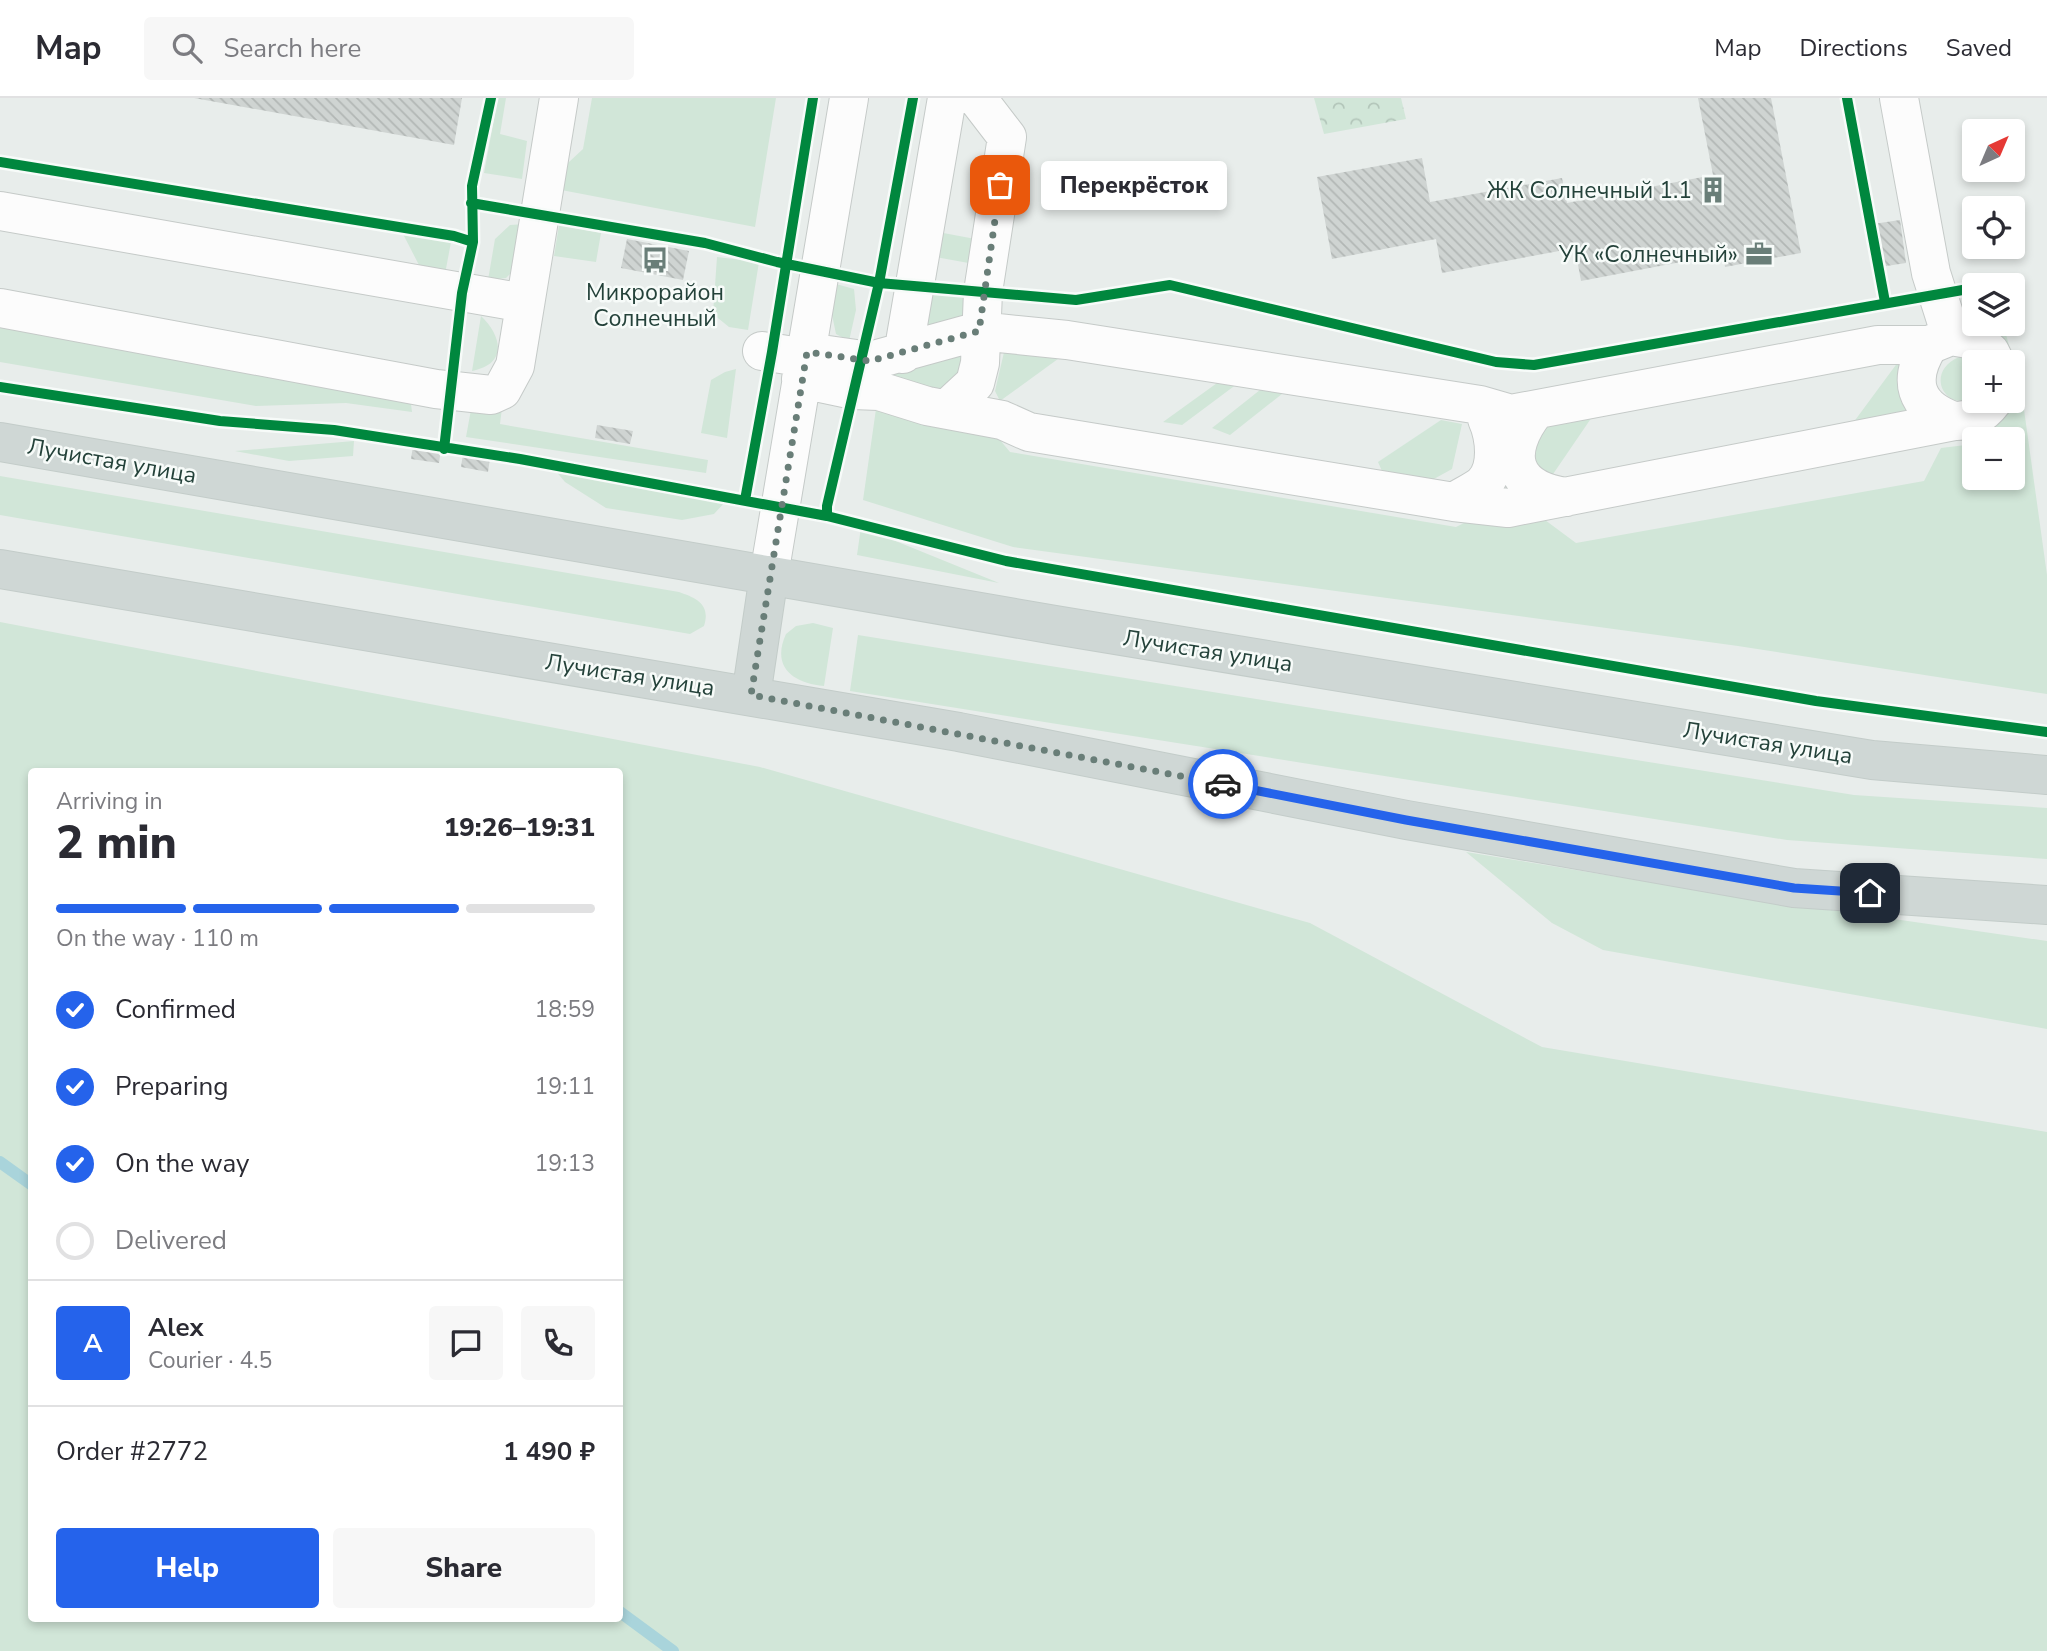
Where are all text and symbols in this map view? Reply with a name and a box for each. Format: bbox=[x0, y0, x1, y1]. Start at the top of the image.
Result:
search box bbox=[144, 17, 634, 80]
text: Map bbox=[35, 26, 102, 71]
icon: search bbox=[168, 29, 206, 67]
text: Search here bbox=[224, 31, 361, 66]
text: Map bbox=[1714, 32, 1761, 64]
text: Directions bbox=[1799, 32, 1908, 64]
text: Saved bbox=[1946, 32, 2012, 64]
north arrow bbox=[1962, 119, 2025, 182]
map controls bbox=[1962, 119, 2025, 490]
pin bbox=[970, 155, 1030, 215]
callout: Перекрёсток bbox=[1042, 160, 1228, 210]
icon: bag bbox=[981, 166, 1019, 204]
text: Перекрёсток bbox=[1060, 170, 1208, 201]
place label: ЖК Солнечный 1.1 bbox=[1487, 175, 1692, 206]
building icon: ЖК Солнечный 1.1 bbox=[1698, 175, 1728, 205]
button: locate bbox=[1962, 196, 2025, 259]
place label: УК «Солнечный» bbox=[1558, 239, 1738, 270]
office icon: УК «Солнечный» bbox=[1744, 239, 1774, 269]
bus stop icon: Микрорайон Солнечный bbox=[640, 245, 670, 275]
button: layers bbox=[1962, 273, 2025, 336]
place label: Микрорайон Солнечный bbox=[586, 277, 724, 334]
button: + bbox=[1962, 350, 2025, 413]
button: − bbox=[1962, 427, 2025, 490]
street label: Лучистая улица bbox=[25, 431, 199, 491]
street label: Лучистая улица bbox=[1121, 622, 1295, 680]
street label: Лучистая улица bbox=[543, 646, 717, 704]
street label: Лучистая улица bbox=[1681, 714, 1855, 772]
courier bbox=[1188, 749, 1258, 819]
icon: car bbox=[1204, 765, 1242, 803]
text: Arriving in bbox=[56, 786, 163, 817]
text: 19:26–19:31 bbox=[444, 810, 595, 845]
text: 2 min bbox=[56, 811, 177, 874]
pin bbox=[1840, 863, 1900, 923]
icon: home bbox=[1851, 874, 1889, 912]
text: On the way · 110 m bbox=[56, 923, 259, 954]
icon: check bbox=[56, 991, 94, 1029]
text: Confirmed bbox=[115, 992, 236, 1027]
text: 18:59 bbox=[535, 994, 595, 1025]
icon: check bbox=[56, 1068, 94, 1106]
text: Preparing bbox=[115, 1069, 228, 1104]
text: 19:11 bbox=[535, 1071, 595, 1102]
icon: check bbox=[56, 1145, 94, 1183]
text: On the way bbox=[115, 1146, 249, 1181]
text: 19:13 bbox=[535, 1148, 595, 1179]
text: Delivered bbox=[115, 1223, 227, 1258]
button: chat bbox=[429, 1306, 503, 1380]
button: phone bbox=[521, 1306, 595, 1380]
text: Alex bbox=[148, 1310, 204, 1345]
text: A bbox=[83, 1326, 103, 1361]
text: Courier · 4.5 bbox=[148, 1345, 272, 1376]
text: Order #2772 bbox=[56, 1434, 208, 1469]
text: 1 490 ₽ bbox=[503, 1434, 595, 1469]
button: Help bbox=[56, 1528, 319, 1608]
button: Share bbox=[333, 1528, 595, 1608]

